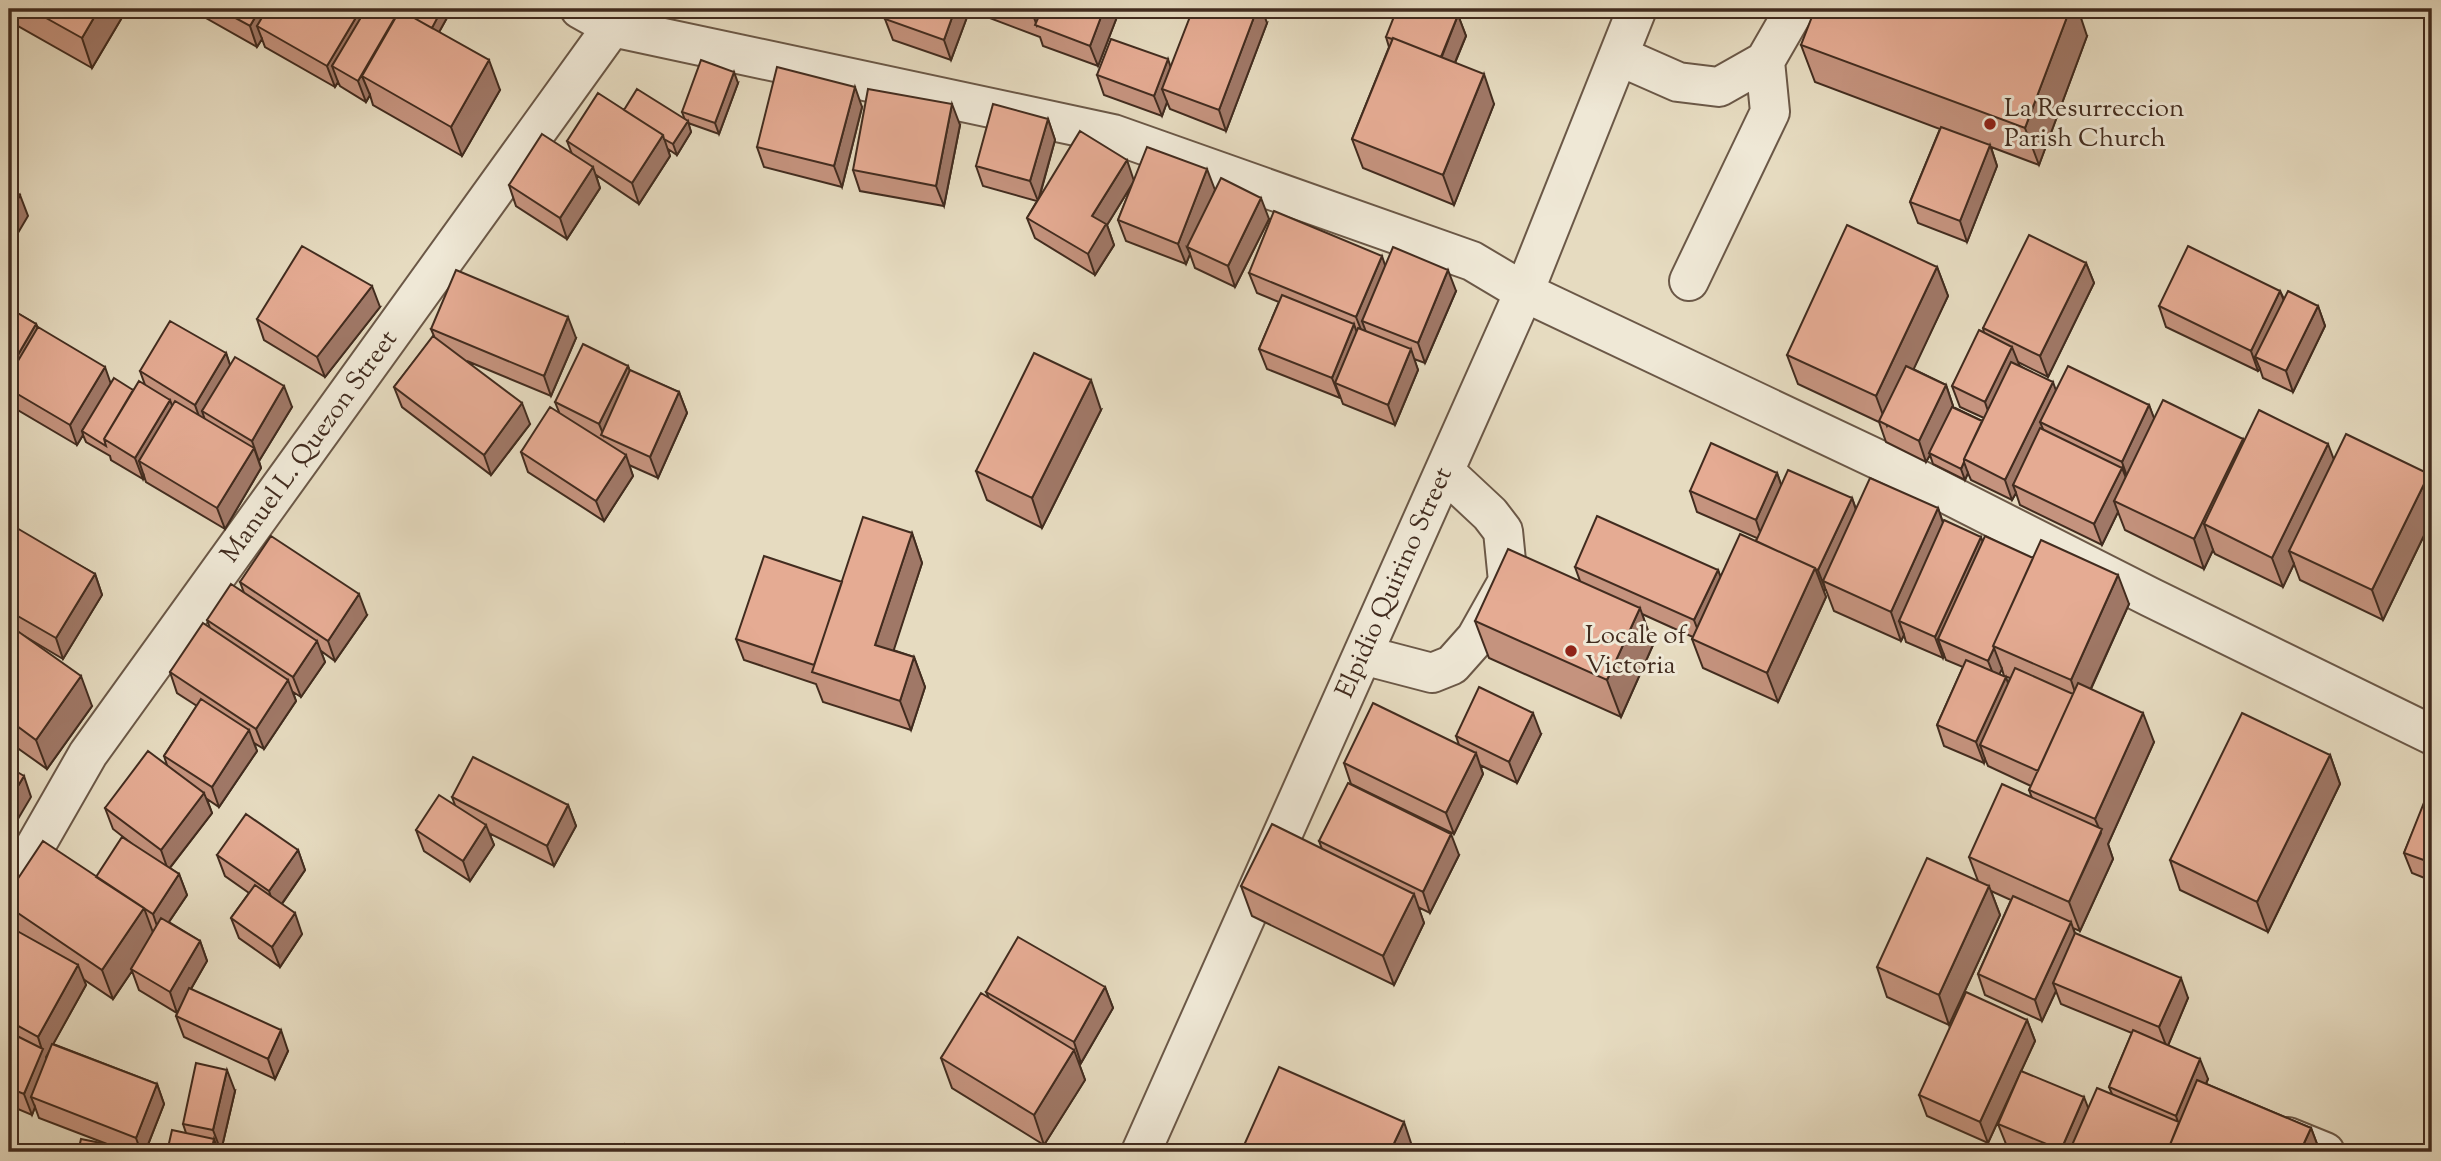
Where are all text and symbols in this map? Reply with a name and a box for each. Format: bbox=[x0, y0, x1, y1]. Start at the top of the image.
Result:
place label: La Resurreccion Parish Church bbox=[2004, 91, 2184, 158]
marker: La Resurreccion Parish Church bbox=[1982, 116, 1998, 132]
street label: Manuel L. Quezon Street bbox=[213, 323, 407, 571]
street label: Elpidio Quirino Street bbox=[1327, 462, 1463, 704]
place label: Locale of Victoria bbox=[1585, 618, 1688, 685]
marker: Locale of Victoria bbox=[1563, 643, 1579, 659]

